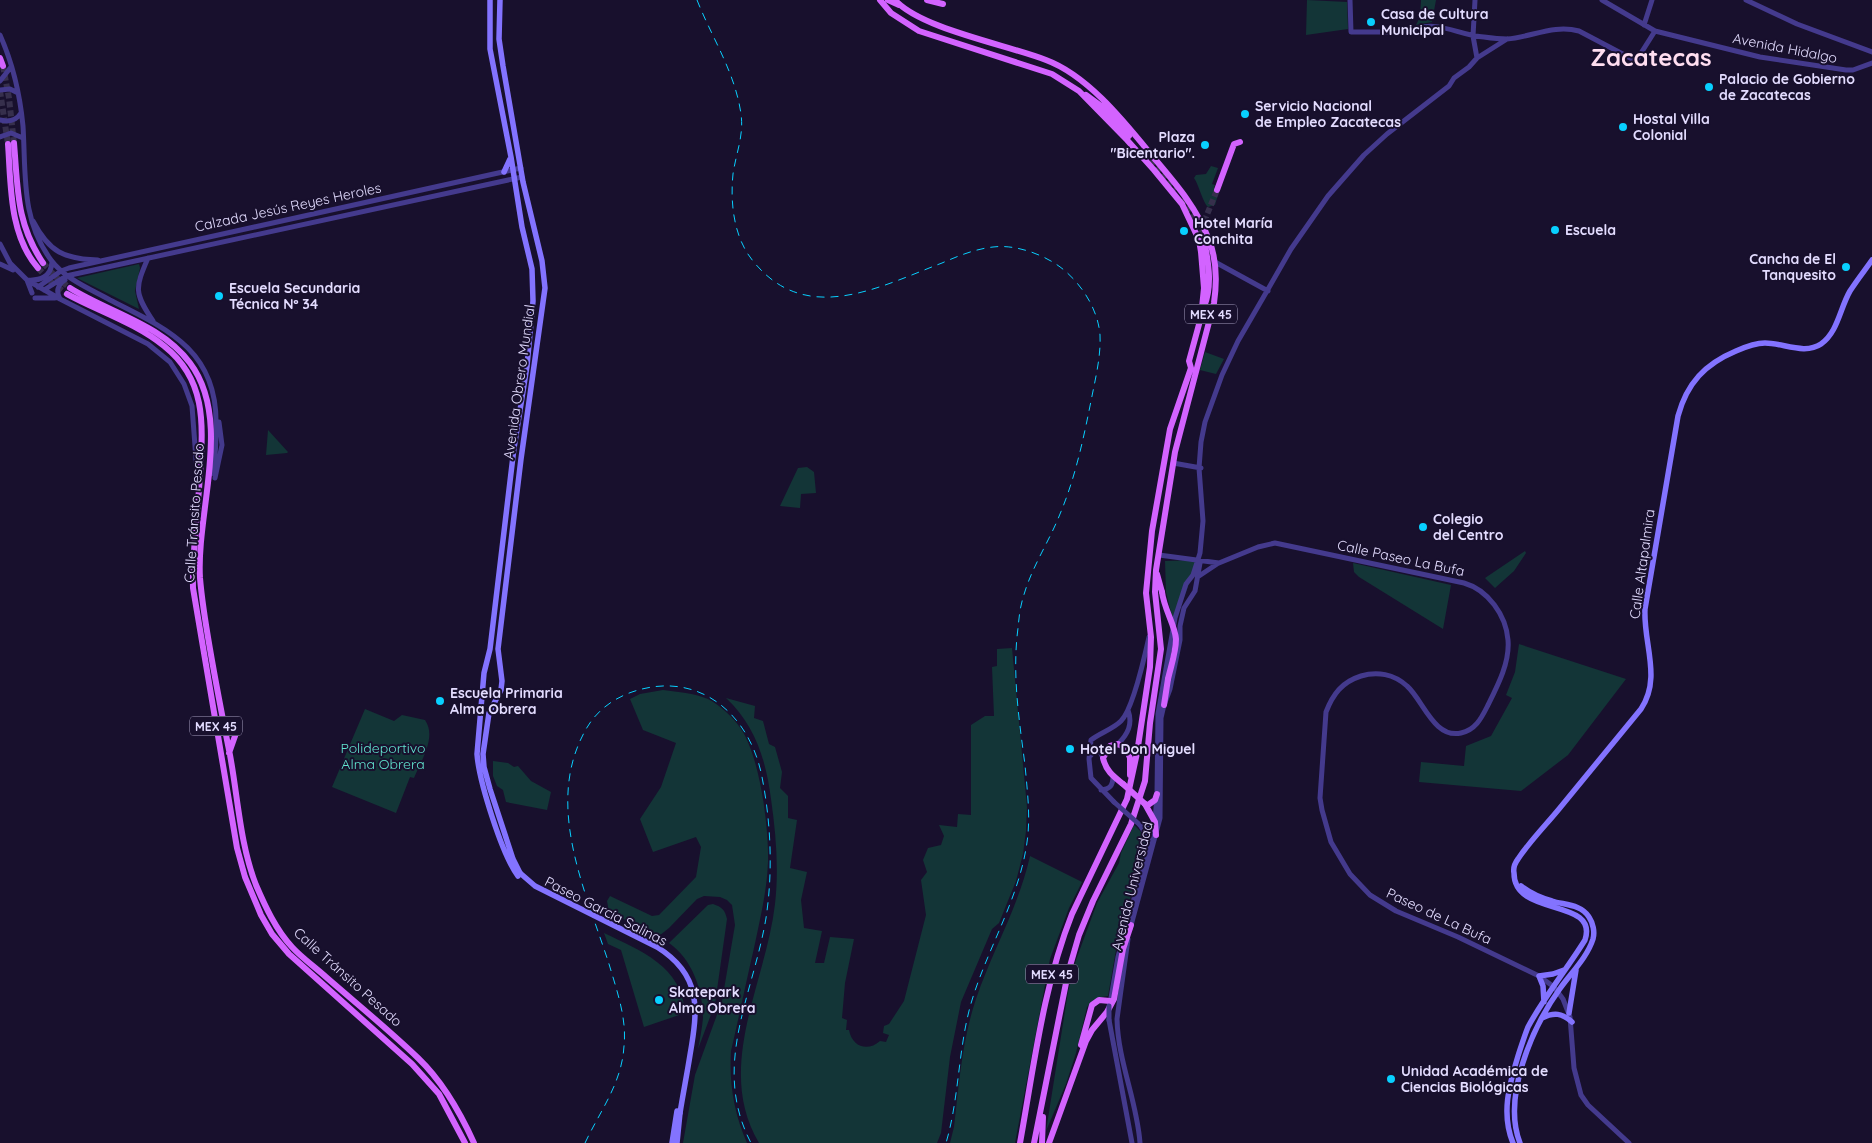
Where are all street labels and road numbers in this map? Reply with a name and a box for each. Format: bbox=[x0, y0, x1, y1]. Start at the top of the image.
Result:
street label: Avenida Hidalgo bbox=[1731, 29, 1839, 67]
street label: Calzada Jesús Reyes Heroles bbox=[193, 178, 383, 236]
street label: Avenida Obrero Mundial bbox=[499, 303, 539, 461]
road number: MEX 45 bbox=[1185, 304, 1237, 324]
street label: Calle Tránsito Pesado bbox=[180, 443, 208, 583]
street label: Calle Altapalmira bbox=[1625, 508, 1659, 620]
street label: Calle Paseo La Bufa bbox=[1336, 536, 1466, 580]
road number: MEX 45 bbox=[190, 716, 242, 736]
street label: Avenida Universidad bbox=[1107, 820, 1157, 952]
street label: Paseo García Salinas bbox=[542, 872, 670, 950]
street label: Paseo de La Bufa bbox=[1383, 884, 1495, 948]
street label: Calle Tránsito Pesado bbox=[290, 924, 406, 1030]
road number: MEX 45 bbox=[1026, 964, 1078, 984]

